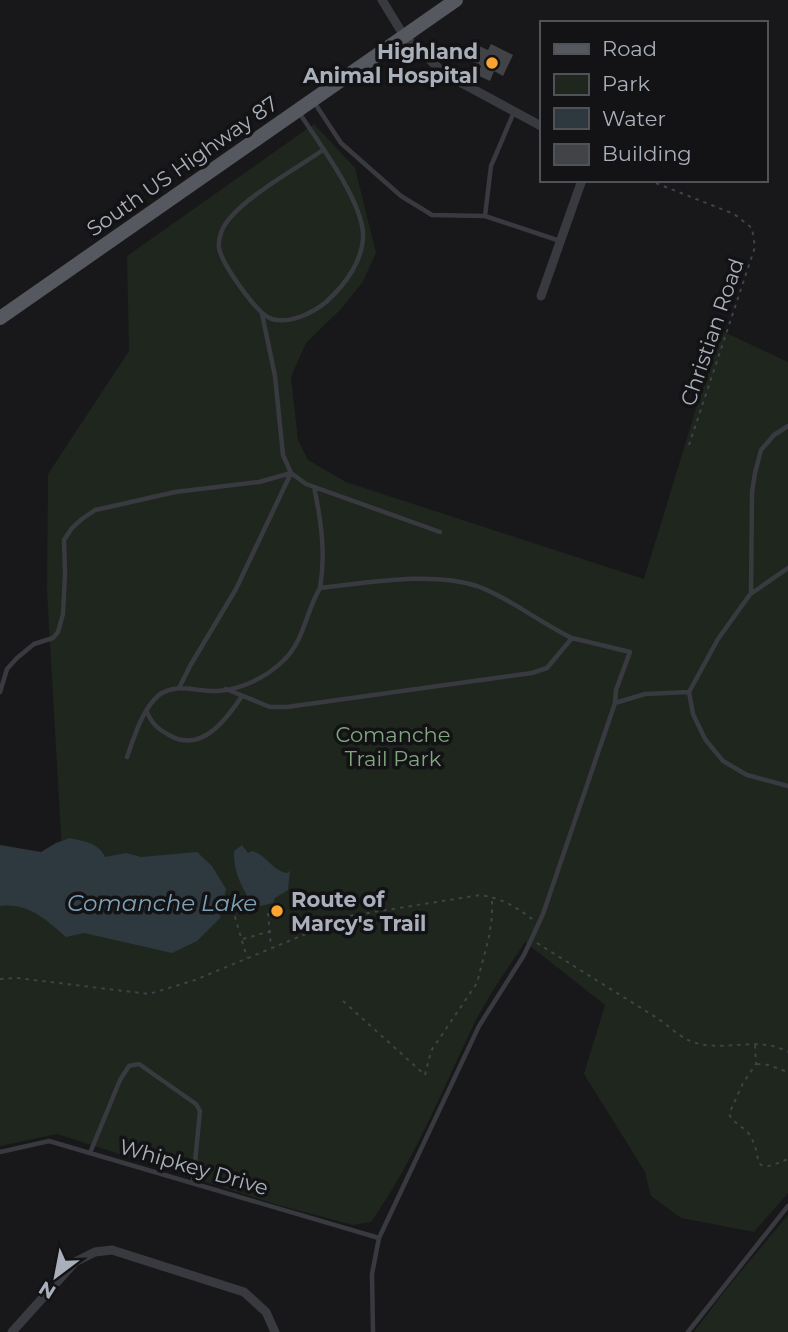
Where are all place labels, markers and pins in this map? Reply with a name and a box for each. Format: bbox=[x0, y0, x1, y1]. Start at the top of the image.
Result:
place label: Highland Animal Hospital bbox=[302, 39, 478, 88]
marker: Highland Animal Hospital bbox=[484, 55, 500, 71]
place label: Route of Marcy's Trail bbox=[291, 887, 426, 936]
marker: Route of Marcy's Trail bbox=[269, 903, 285, 919]

